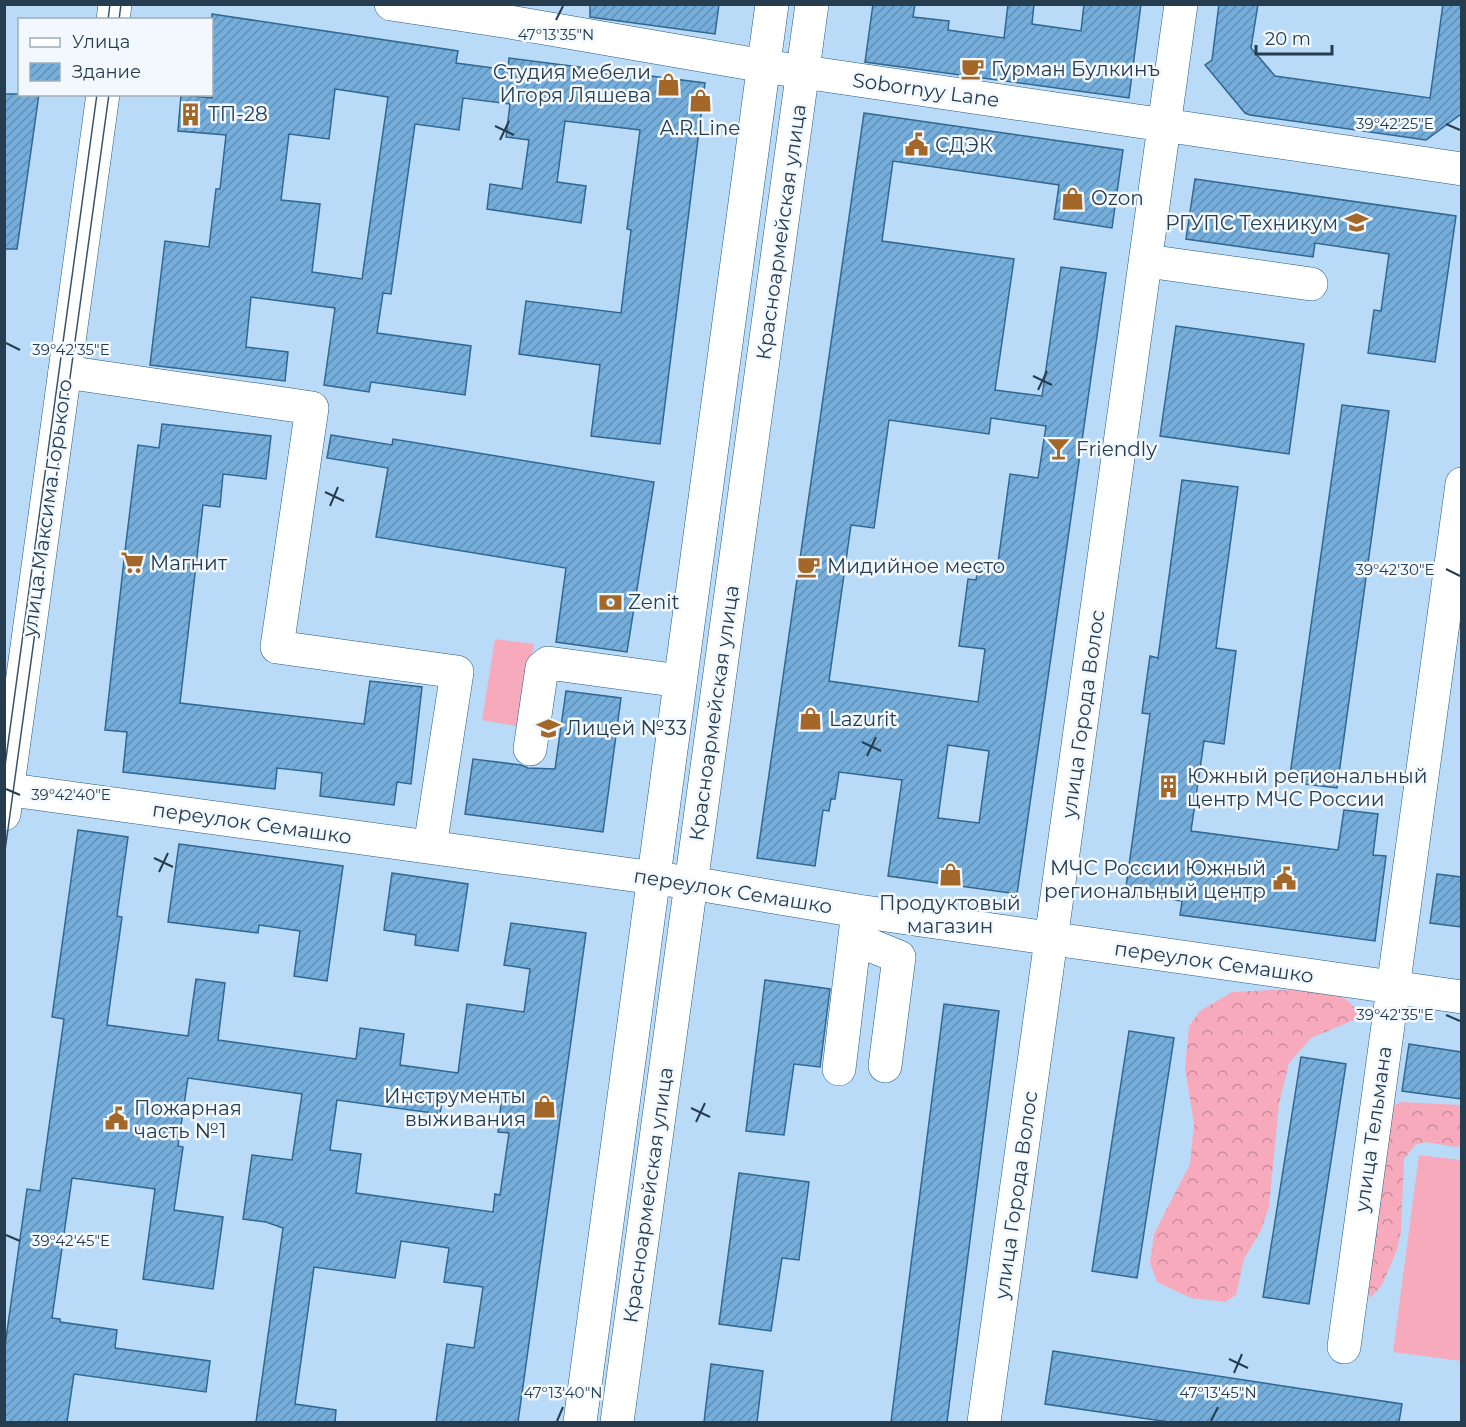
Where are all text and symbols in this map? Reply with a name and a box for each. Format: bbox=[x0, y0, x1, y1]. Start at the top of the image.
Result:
legend bbox=[18, 18, 213, 96]
scale bar bbox=[1256, 18, 1332, 56]
text: 47°13'35"N bbox=[518, 25, 594, 44]
text: 20 m bbox=[1265, 28, 1311, 50]
text: Улица bbox=[72, 31, 130, 53]
cafe icon: Гурман Булкинъ bbox=[960, 56, 986, 82]
place label: Гурман Булкинъ bbox=[991, 57, 1160, 81]
place label: Студия мебели Игоря Ляшева bbox=[493, 60, 651, 107]
text: Здание bbox=[72, 61, 141, 83]
street label: Sobornyy Lane bbox=[851, 68, 1001, 112]
shop icon: Студия мебели Игоря Ляшева bbox=[656, 71, 682, 97]
shop icon: A.R.Line bbox=[687, 88, 713, 114]
building icon: ТП-28 bbox=[177, 101, 203, 127]
place label: ТП-28 bbox=[208, 102, 268, 126]
street label: Красноармейская улица bbox=[751, 103, 811, 361]
text: 39°42'25"E bbox=[1356, 114, 1434, 133]
place label: A.R.Line bbox=[660, 116, 740, 140]
public building icon: СДЭК bbox=[904, 132, 930, 158]
place label: СДЭК bbox=[935, 133, 993, 157]
shop icon: Ozon bbox=[1060, 185, 1086, 211]
place label: Ozon bbox=[1091, 186, 1144, 210]
school or university icon: РГУПС Техникум bbox=[1343, 210, 1369, 236]
place label: РГУПС Техникум bbox=[1165, 211, 1338, 235]
text: 39°42'35"E bbox=[32, 340, 110, 359]
street label: улица Максима Горького bbox=[17, 378, 77, 639]
bar icon: Friendly bbox=[1045, 436, 1071, 462]
place label: Friendly bbox=[1076, 437, 1157, 461]
supermarket icon: Магнит bbox=[119, 550, 145, 576]
place label: Магнит bbox=[150, 551, 228, 575]
cafe icon: Мидийное место bbox=[796, 553, 822, 579]
place label: Мидийное место bbox=[827, 554, 1005, 578]
text: 39°42'30"E bbox=[1355, 560, 1435, 579]
street label: Красноармейская улица bbox=[684, 584, 744, 842]
bank icon: Zenit bbox=[597, 589, 623, 615]
place label: Zenit bbox=[628, 590, 680, 614]
street label: улица Города Волос bbox=[1056, 608, 1109, 821]
shop icon: Lazurit bbox=[798, 706, 824, 732]
place label: Lazurit bbox=[829, 707, 897, 731]
school or university icon: Лицей №33 bbox=[535, 715, 561, 741]
place label: Лицей №33 bbox=[566, 716, 687, 740]
place label: Южный региональный центр МЧС России bbox=[1187, 764, 1427, 811]
building icon: Южный региональный центр МЧС России bbox=[1156, 774, 1182, 800]
text: 39°42'40"E bbox=[31, 785, 111, 804]
street label: переулок Семашко bbox=[151, 797, 353, 849]
place label: МЧС России Южный региональный центр bbox=[1044, 856, 1266, 903]
shop icon: Продуктовый магазин bbox=[937, 862, 963, 888]
street label: переулок Семашко bbox=[632, 863, 834, 919]
public building icon: МЧС России Южный региональный центр bbox=[1271, 866, 1297, 892]
place label: Продуктовый магазин bbox=[879, 891, 1021, 938]
street label: переулок Семашко bbox=[1113, 936, 1315, 988]
text: 39°42'35"E bbox=[1356, 1005, 1434, 1024]
street label: улица Тельмана bbox=[1349, 1045, 1397, 1214]
street label: Красноармейская улица bbox=[618, 1066, 678, 1324]
place label: Инструменты выживания bbox=[384, 1084, 526, 1131]
street label: улица Города Волос bbox=[989, 1089, 1042, 1302]
shop icon: Инструменты выживания bbox=[531, 1094, 557, 1120]
place label: Пожарная часть №1 bbox=[134, 1096, 242, 1143]
public building icon: Пожарная часть №1 bbox=[103, 1106, 129, 1132]
text: 39°42'45"E bbox=[32, 1231, 110, 1250]
text: 47°13'40"N bbox=[524, 1383, 602, 1402]
text: 47°13'45"N bbox=[1179, 1383, 1257, 1402]

